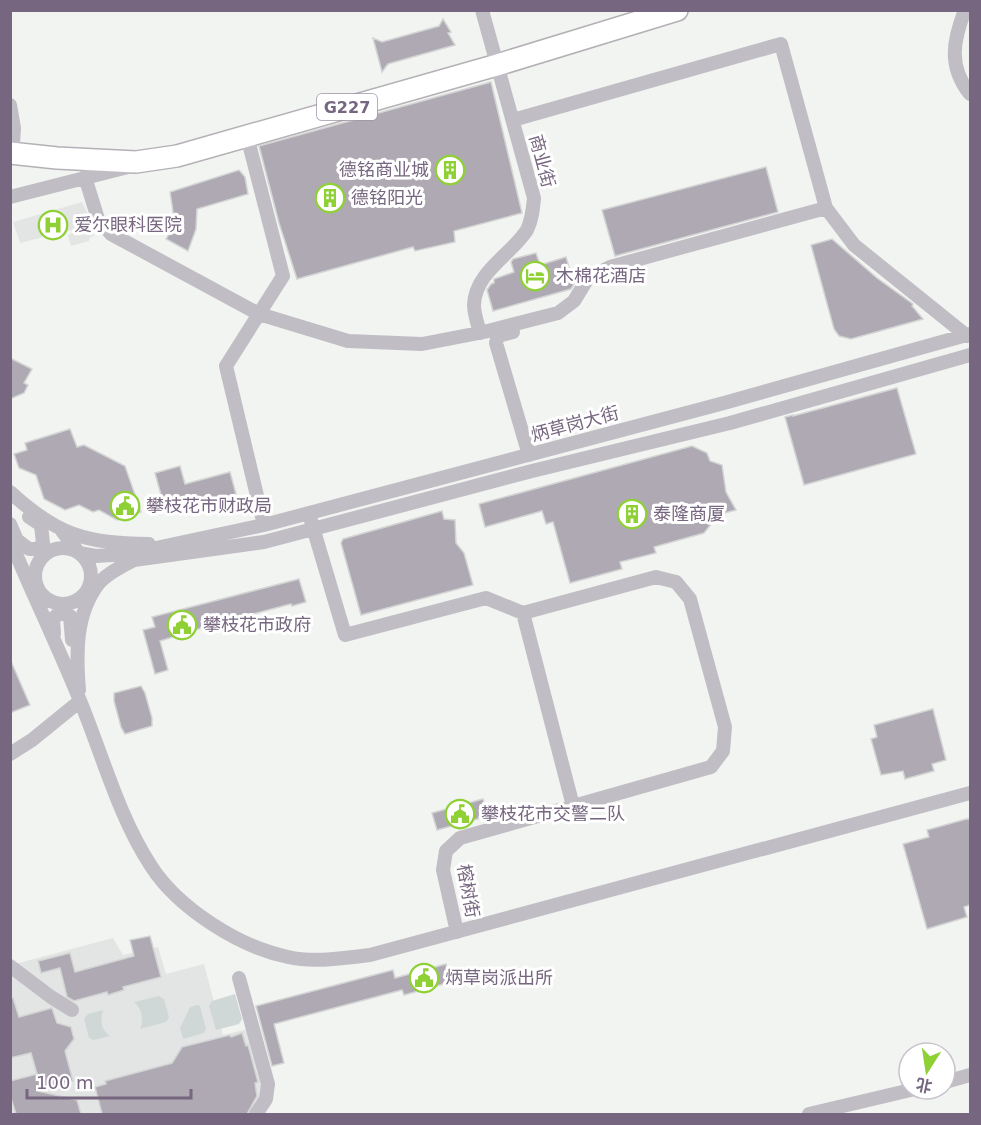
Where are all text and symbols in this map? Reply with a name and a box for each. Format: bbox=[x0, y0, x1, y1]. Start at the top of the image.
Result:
road number: G227 bbox=[317, 94, 377, 120]
street label: 商业街 bbox=[525, 132, 560, 190]
building icon: 德铭商业城 bbox=[434, 154, 466, 186]
place label: 德铭商业城 bbox=[339, 159, 429, 180]
building icon: 德铭阳光 bbox=[314, 182, 346, 214]
place label: 德铭阳光 bbox=[351, 187, 423, 208]
hospital icon: 爱尔眼科医院 bbox=[37, 209, 69, 241]
place label: 爱尔眼科医院 bbox=[74, 214, 182, 235]
hotel icon: 木棉花酒店 bbox=[519, 260, 551, 292]
place label: 木棉花酒店 bbox=[556, 265, 646, 286]
street label: 炳草岗大街 bbox=[529, 402, 621, 445]
public building icon: 攀枝花市财政局 bbox=[109, 490, 141, 522]
place label: 攀枝花市财政局 bbox=[146, 495, 272, 516]
building icon: 泰隆商厦 bbox=[616, 498, 648, 530]
place label: 泰隆商厦 bbox=[653, 503, 725, 524]
public building icon: 攀枝花市政府 bbox=[166, 609, 198, 641]
place label: 攀枝花市政府 bbox=[203, 614, 311, 635]
public building icon: 攀枝花市交警二队 bbox=[444, 798, 476, 830]
place label: 攀枝花市交警二队 bbox=[481, 803, 625, 824]
street label: 榕树街 bbox=[453, 863, 484, 919]
public building icon: 炳草岗派出所 bbox=[408, 962, 440, 994]
place label: 炳草岗派出所 bbox=[445, 967, 553, 988]
north arrow bbox=[897, 1041, 957, 1101]
scale bar bbox=[27, 1062, 190, 1100]
text: 100 m bbox=[36, 1072, 94, 1093]
text: 北 bbox=[914, 1074, 934, 1096]

